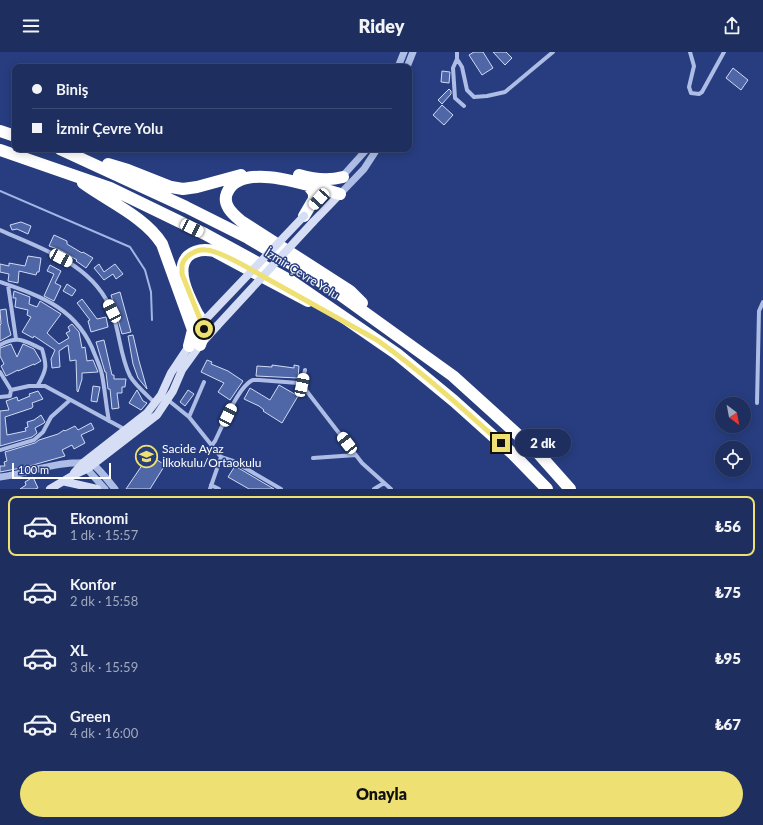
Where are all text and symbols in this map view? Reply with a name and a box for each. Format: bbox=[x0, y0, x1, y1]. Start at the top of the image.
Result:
icon: menu bbox=[20, 15, 42, 37]
text: Ridey bbox=[359, 15, 404, 37]
icon: share bbox=[721, 15, 743, 37]
text: Biniş bbox=[56, 80, 88, 98]
text: İzmir Çevre Yolu bbox=[56, 119, 163, 137]
car bbox=[307, 186, 331, 212]
car bbox=[179, 217, 205, 239]
street label: İzmir Çevre Yolu bbox=[262, 245, 342, 302]
car bbox=[48, 247, 74, 269]
car bbox=[101, 298, 123, 324]
route start bbox=[195, 320, 213, 338]
car bbox=[294, 372, 310, 398]
north arrow bbox=[715, 397, 751, 433]
map controls bbox=[715, 397, 751, 477]
car bbox=[217, 402, 239, 428]
callout: 2 dk bbox=[515, 429, 571, 457]
car bbox=[335, 430, 359, 456]
route end bbox=[492, 434, 510, 452]
text: 2 dk bbox=[530, 435, 556, 451]
place label: Sacide Ayaz İlkokulu/Ortaokulu bbox=[162, 441, 262, 470]
button: locate bbox=[715, 441, 751, 477]
school or university icon: Sacide Ayaz İlkokulu/Ortaokulu bbox=[133, 443, 159, 469]
scale bar bbox=[12, 461, 111, 480]
text: 100 m bbox=[18, 463, 49, 476]
icon: car bbox=[22, 508, 58, 544]
text: Ekonomi bbox=[70, 509, 128, 527]
text: ₺56 bbox=[715, 517, 741, 535]
text: 1 dk · 15:57 bbox=[70, 527, 138, 543]
icon: car bbox=[22, 574, 58, 610]
text: Konfor bbox=[70, 575, 116, 593]
text: ₺75 bbox=[715, 583, 741, 601]
text: 2 dk · 15:58 bbox=[70, 593, 138, 609]
icon: car bbox=[22, 640, 58, 676]
text: XL bbox=[70, 641, 88, 659]
text: ₺95 bbox=[715, 649, 741, 667]
text: 3 dk · 15:59 bbox=[70, 659, 138, 675]
icon: car bbox=[22, 706, 58, 742]
text: Green bbox=[70, 707, 111, 725]
text: ₺67 bbox=[715, 715, 741, 733]
text: 4 dk · 16:00 bbox=[70, 725, 138, 741]
button: Onayla bbox=[20, 771, 743, 817]

